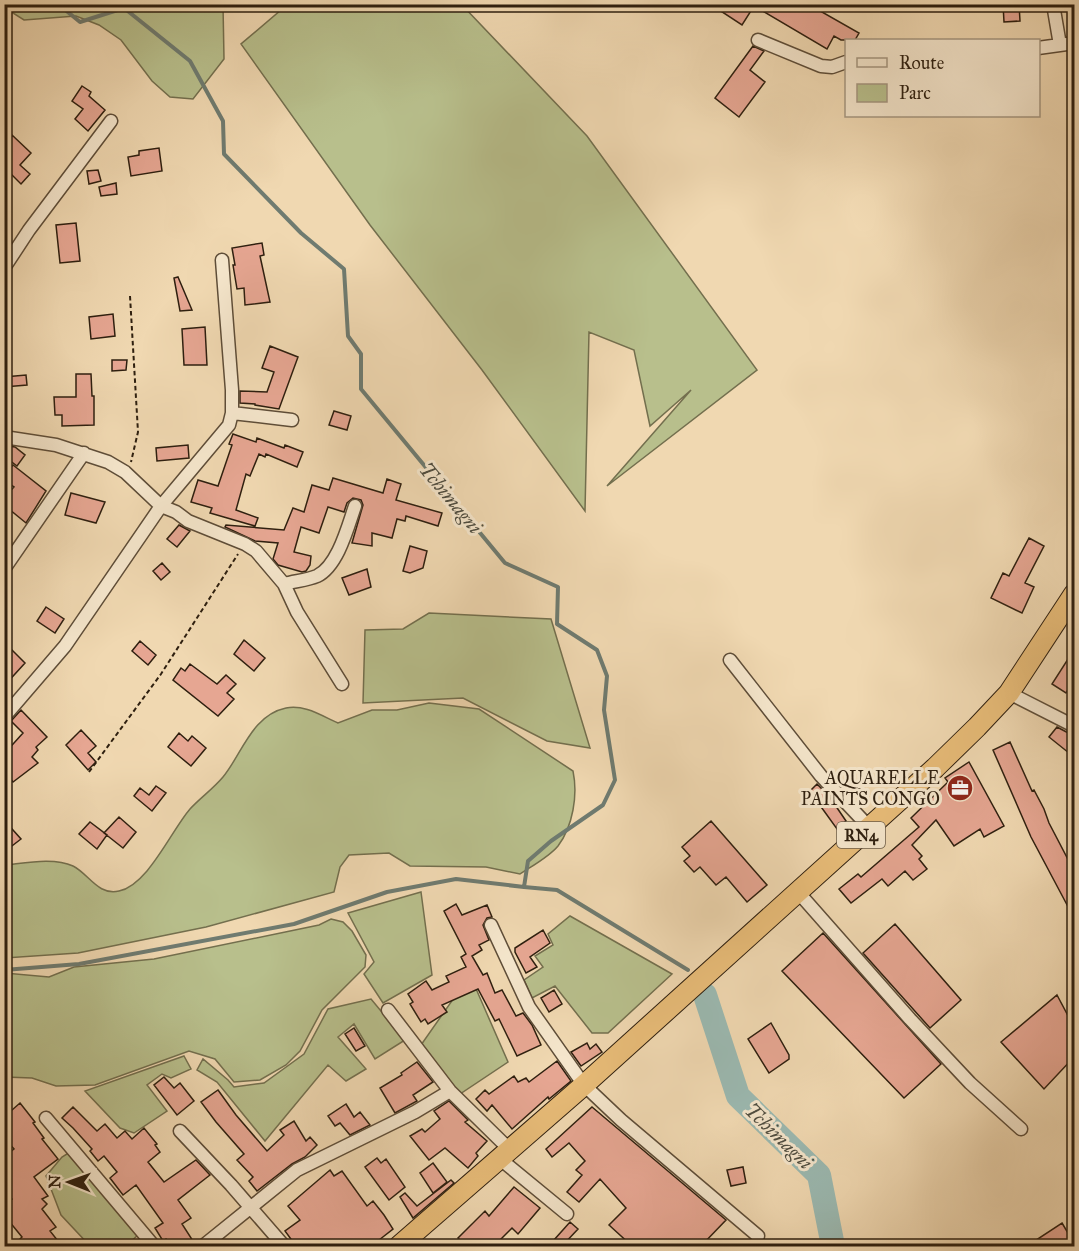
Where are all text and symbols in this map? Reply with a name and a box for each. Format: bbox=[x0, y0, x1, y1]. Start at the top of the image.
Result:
legend bbox=[845, 39, 1040, 117]
text: Route bbox=[899, 52, 944, 74]
text: Parc bbox=[899, 82, 931, 104]
water label: Tchimagni bbox=[414, 458, 488, 538]
place label: AQUARELLE PAINTS CONGO bbox=[801, 767, 940, 810]
office icon: AQUARELLE PAINTS CONGO bbox=[945, 773, 975, 803]
road number: RN4 bbox=[837, 822, 885, 848]
water label: Tchimagni bbox=[740, 1098, 818, 1174]
north arrow bbox=[39, 1152, 99, 1212]
text: N bbox=[45, 1174, 64, 1189]

